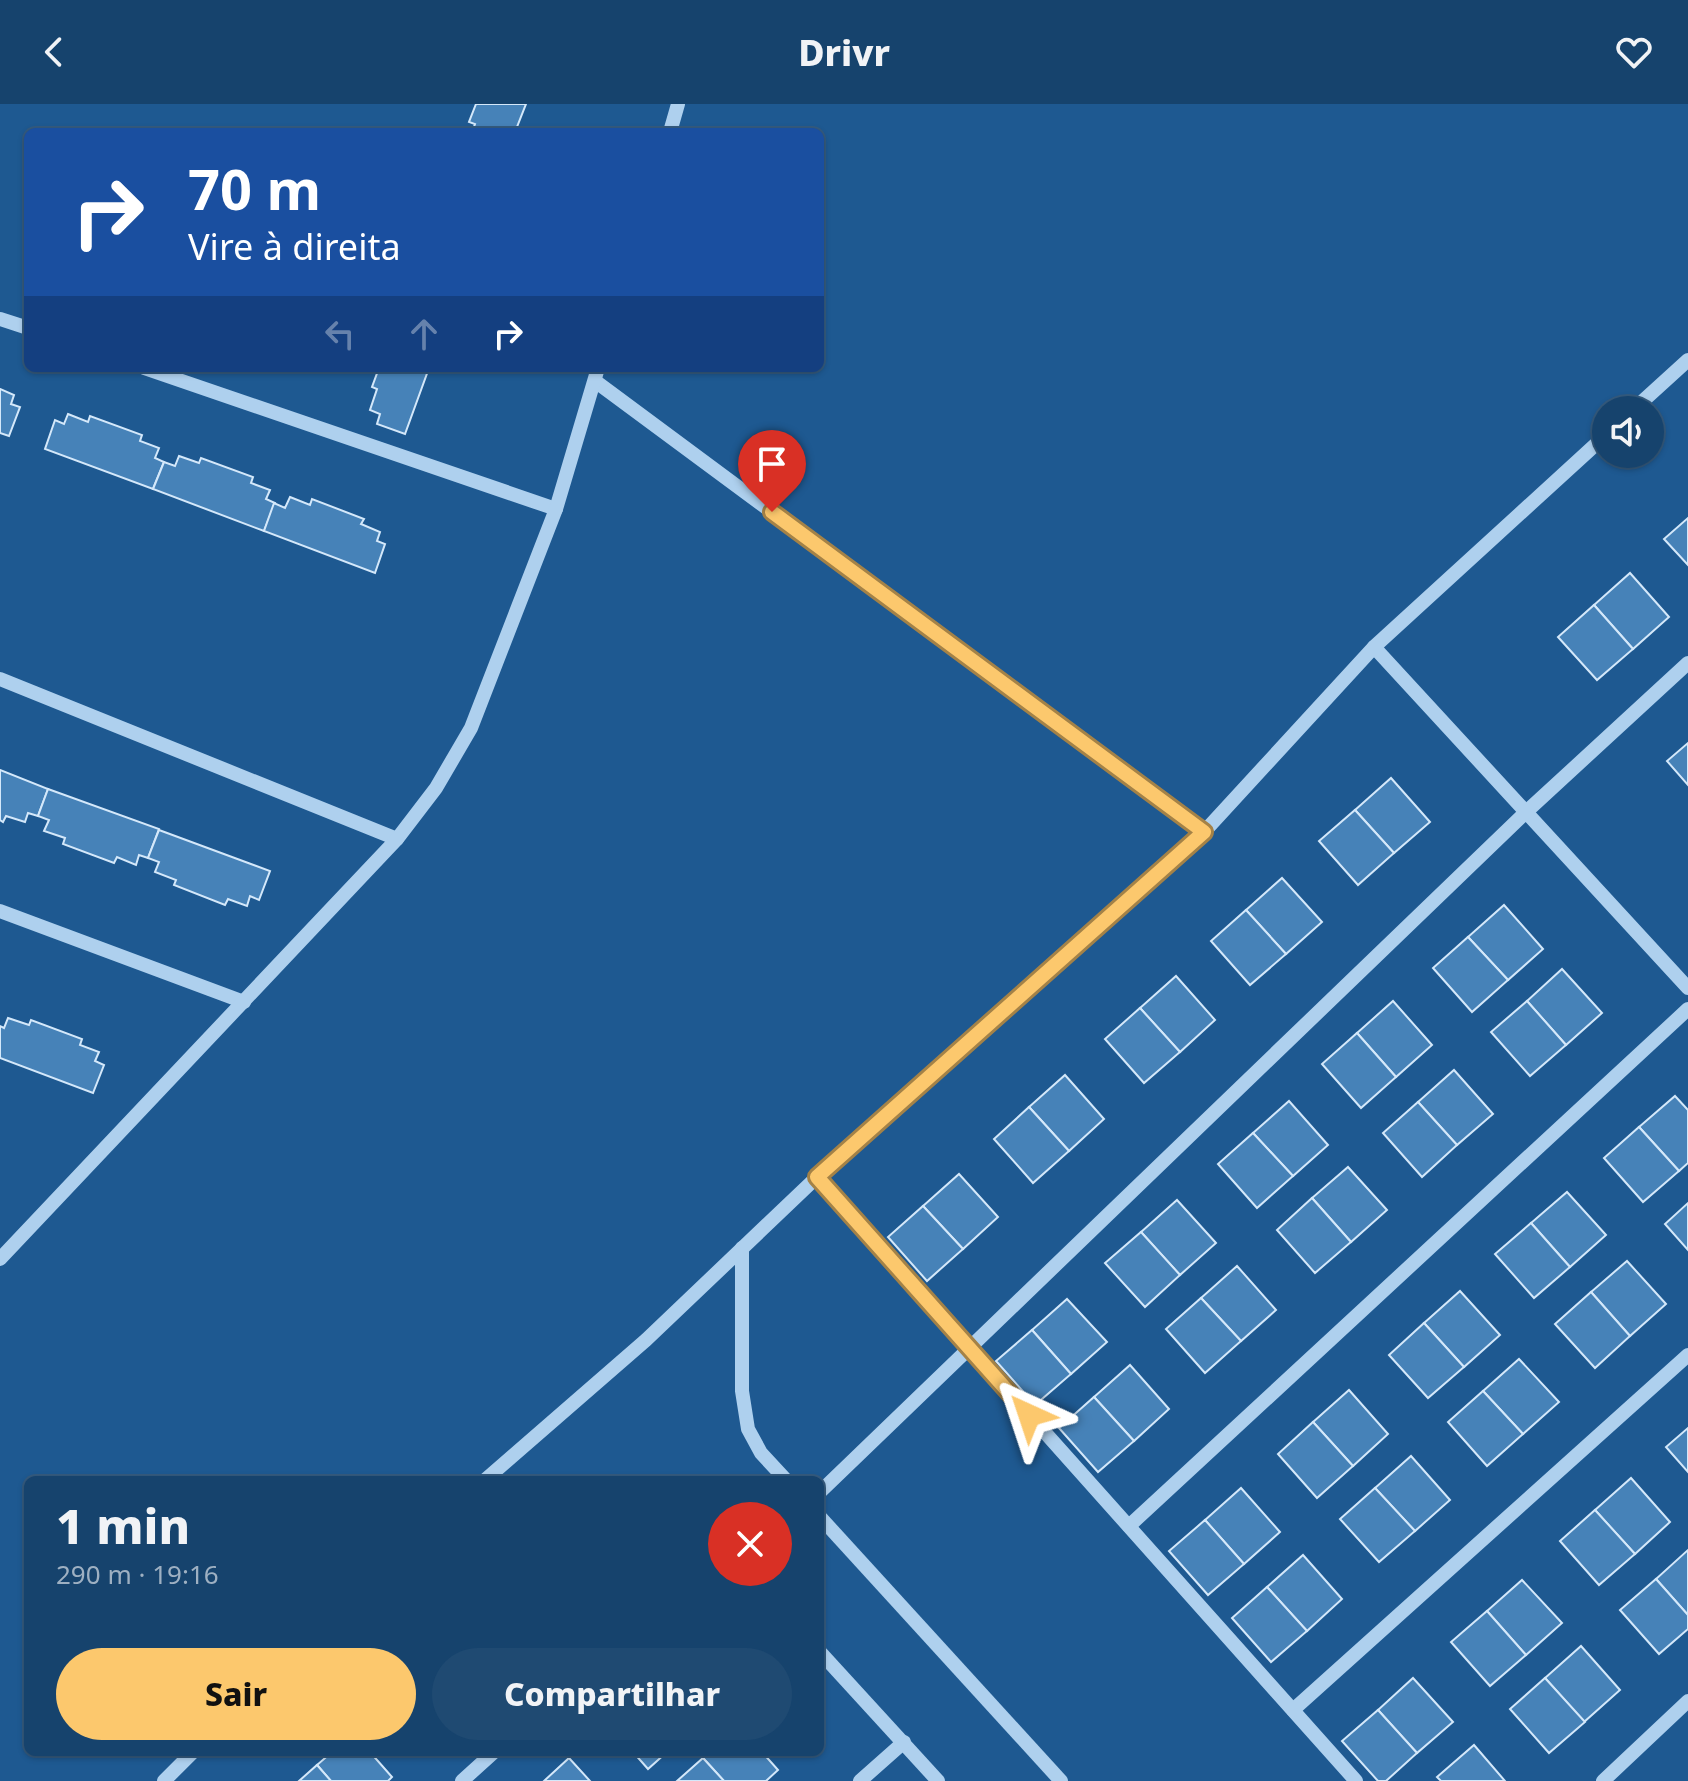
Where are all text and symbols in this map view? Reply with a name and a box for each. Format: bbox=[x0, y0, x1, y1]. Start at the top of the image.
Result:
text: Drivr bbox=[798, 28, 890, 77]
icon: back bbox=[32, 30, 76, 74]
icon: heart bbox=[1612, 30, 1656, 74]
text: 70 m bbox=[188, 150, 321, 226]
icon: right bbox=[56, 160, 160, 264]
text: Vire à direita bbox=[188, 222, 401, 271]
icon: left bbox=[318, 312, 362, 356]
icon: ahead bbox=[402, 312, 446, 356]
icon: right bbox=[486, 312, 530, 356]
map controls bbox=[1592, 396, 1664, 468]
button: sound bbox=[1592, 396, 1664, 468]
pin bbox=[738, 430, 806, 512]
icon: arrive bbox=[750, 442, 794, 486]
position arrow bbox=[987, 1373, 1071, 1457]
text: 1 min bbox=[56, 1493, 190, 1558]
button: close bbox=[708, 1502, 792, 1586]
text: 290 m · 19:16 bbox=[56, 1556, 219, 1592]
button: Sair bbox=[56, 1648, 416, 1740]
button: Compartilhar bbox=[432, 1648, 792, 1740]

